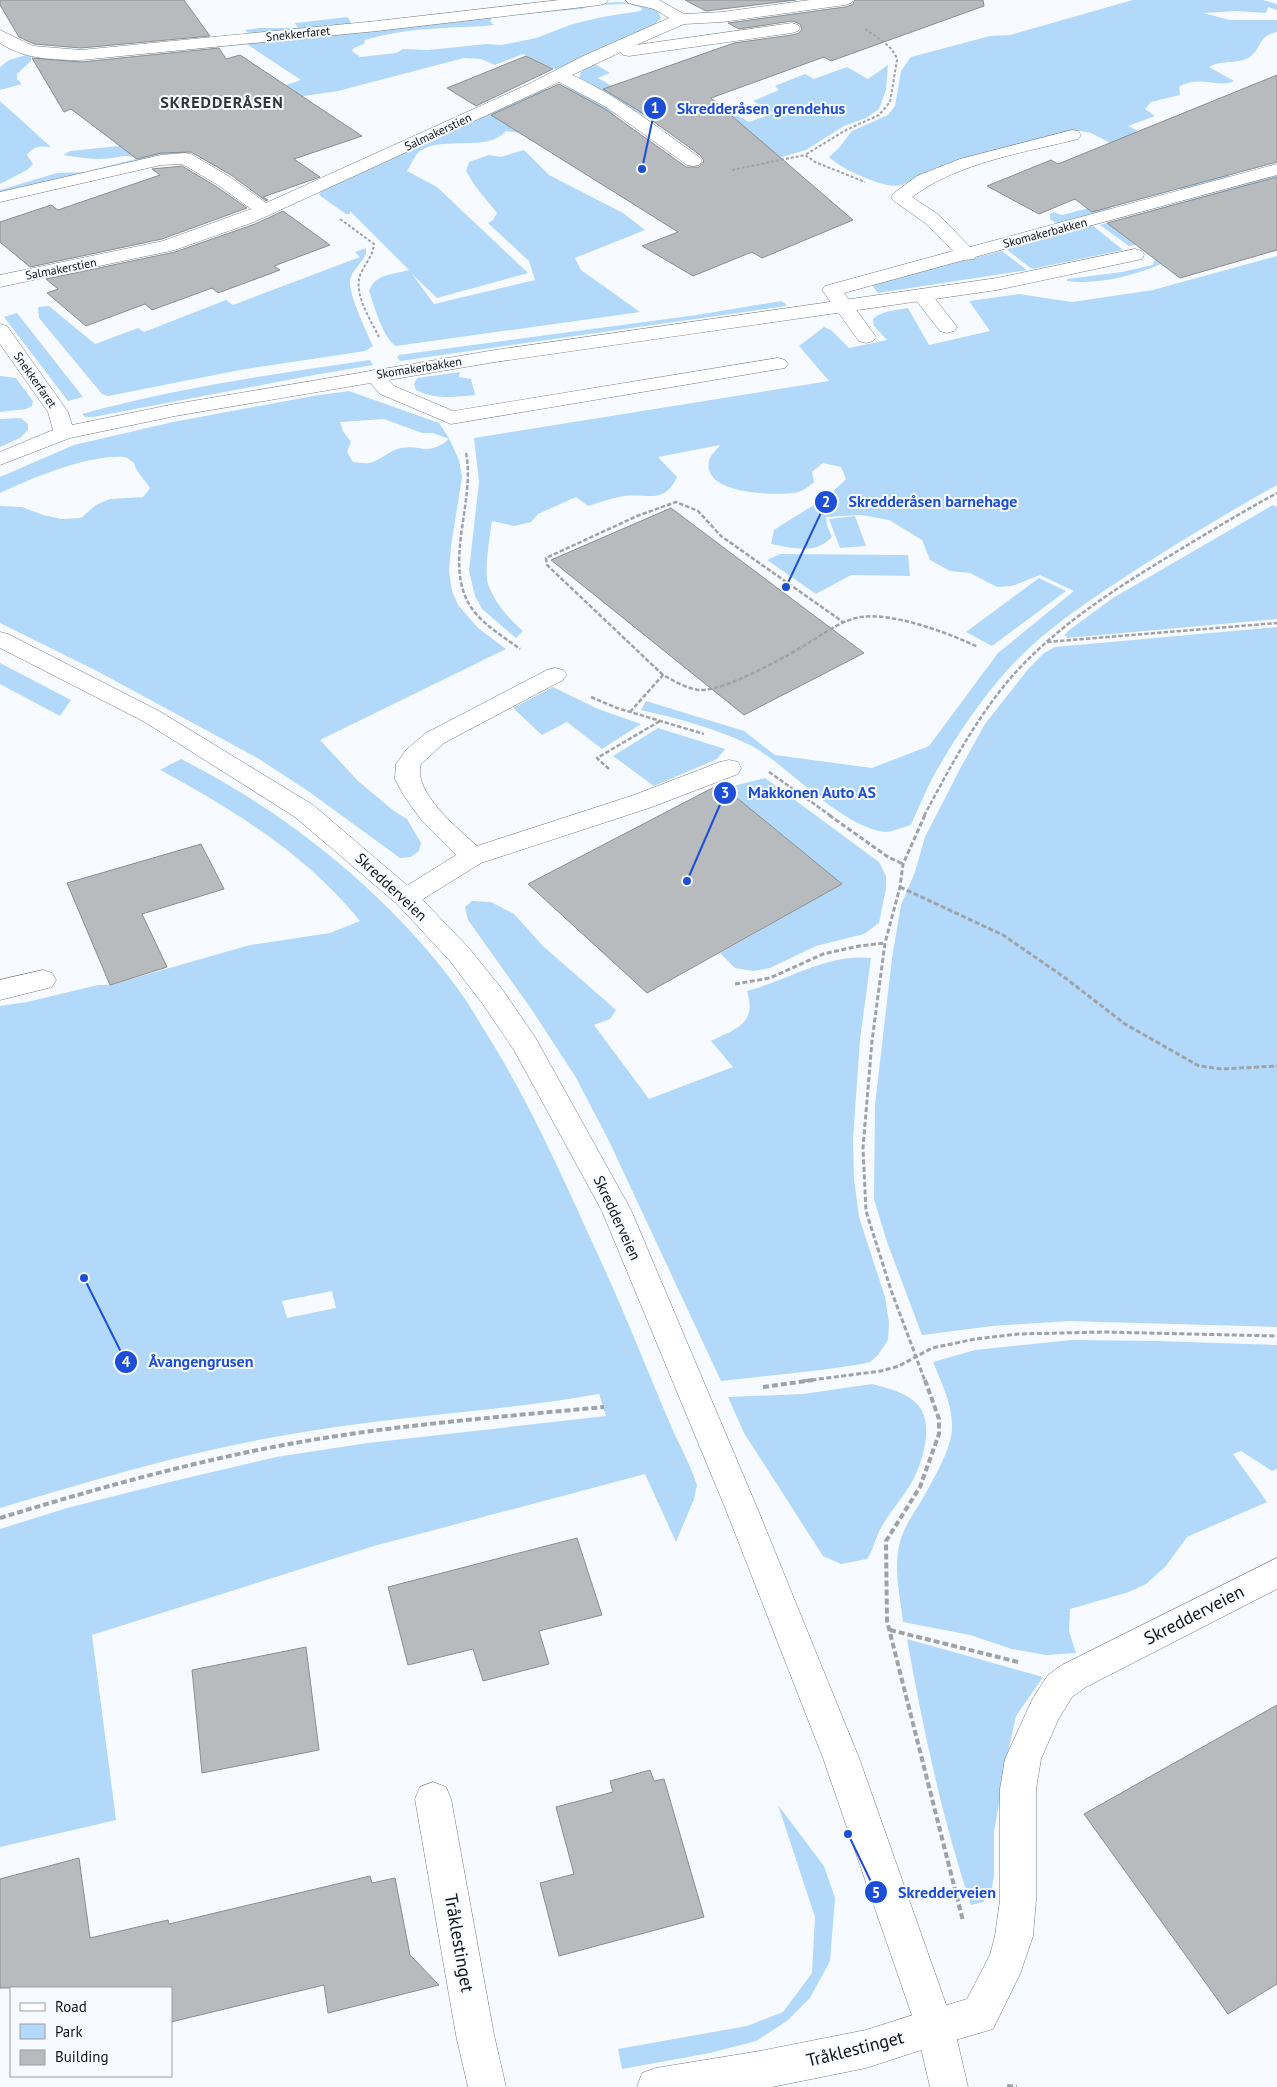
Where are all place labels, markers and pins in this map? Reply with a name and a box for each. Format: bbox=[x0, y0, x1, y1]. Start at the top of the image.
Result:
callout: Skredderåsen grendehus bbox=[642, 93, 856, 124]
callout: Skredderåsen barnehage bbox=[813, 486, 1027, 517]
callout: Makkonen Auto AS bbox=[713, 777, 887, 808]
callout: Åvangengrusen bbox=[113, 1346, 263, 1377]
callout: Skredderveien bbox=[863, 1877, 1006, 1908]

